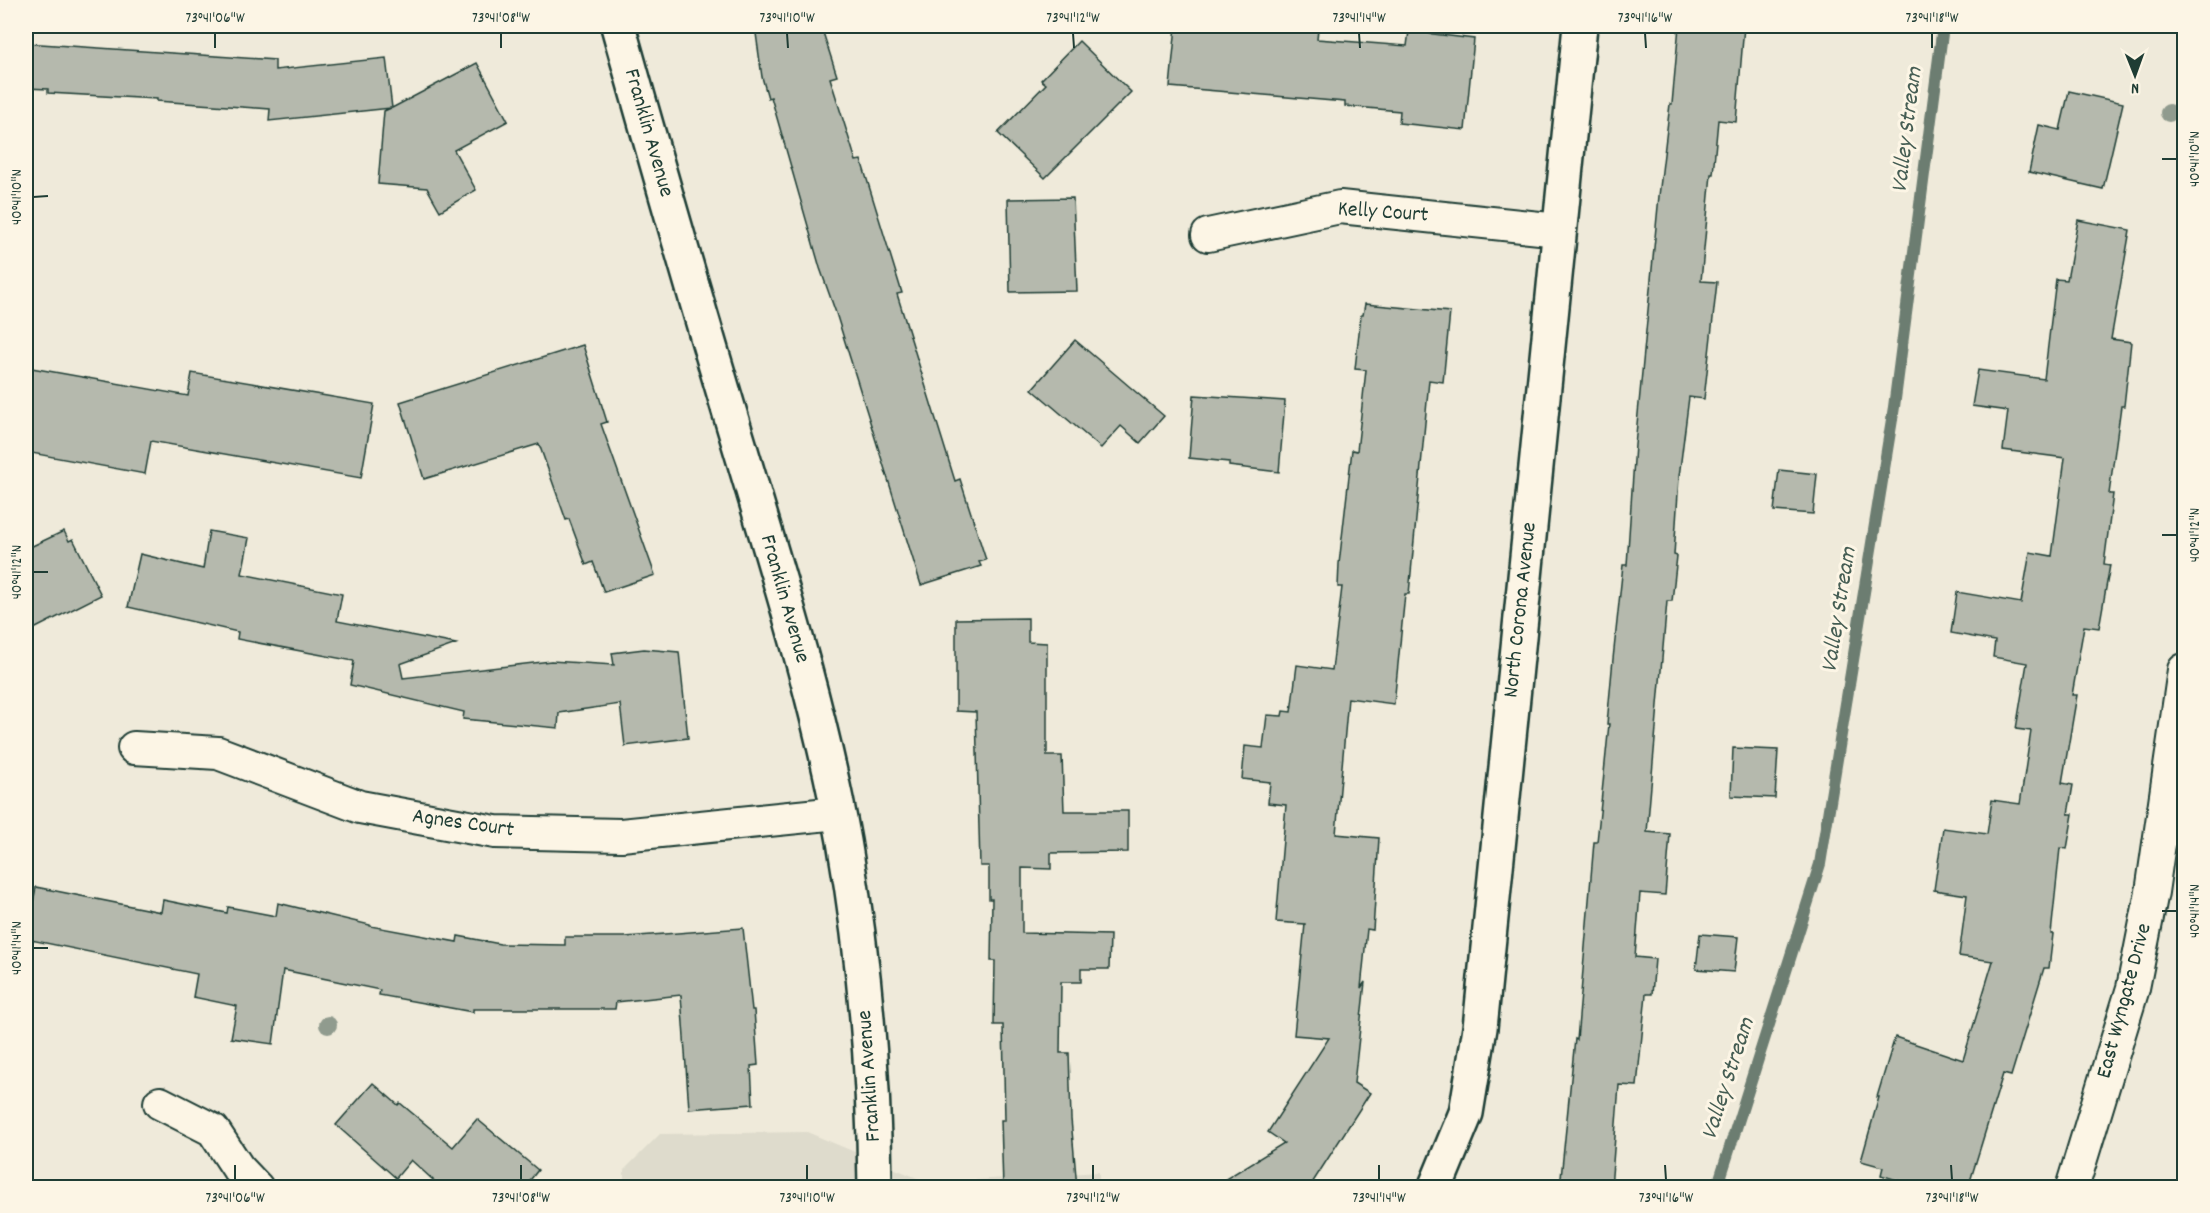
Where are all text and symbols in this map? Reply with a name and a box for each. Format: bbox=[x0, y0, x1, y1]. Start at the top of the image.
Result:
text: 73°41'06"W bbox=[185, 8, 245, 30]
text: 73°41'08"W bbox=[472, 8, 530, 30]
text: 73°41'10"W bbox=[759, 8, 815, 30]
text: 73°41'12"W bbox=[1046, 8, 1100, 30]
text: 73°41'14"W bbox=[1332, 8, 1386, 30]
text: 73°41'16"W bbox=[1618, 8, 1673, 30]
text: 73°41'18"W bbox=[1906, 8, 1959, 30]
north arrow bbox=[2105, 45, 2165, 105]
street label: Franklin Avenue bbox=[615, 65, 681, 201]
water label: Valley Stream bbox=[1883, 65, 1933, 195]
text: N bbox=[2131, 76, 2139, 99]
text: 40°41'10"N bbox=[2185, 131, 2207, 187]
text: 40°41'10"N bbox=[7, 169, 29, 225]
street label: Kelly Court bbox=[1337, 194, 1429, 232]
text: 40°41'12"N bbox=[2185, 508, 2207, 562]
street label: North Corona Avenue bbox=[1496, 521, 1546, 699]
street label: Franklin Avenue bbox=[751, 531, 817, 667]
water label: Valley Stream bbox=[1813, 544, 1867, 675]
text: 40°41'12"N bbox=[7, 545, 29, 599]
street label: Agnes Court bbox=[410, 802, 516, 846]
text: 40°41'14"N bbox=[2185, 884, 2207, 938]
street label: East Wyngate Drive bbox=[2089, 920, 2161, 1082]
text: 40°41'14"N bbox=[7, 921, 29, 975]
street label: Franklin Avenue bbox=[850, 1009, 890, 1143]
water label: Valley Stream bbox=[1693, 1013, 1765, 1144]
text: 73°41'06"W bbox=[205, 1188, 265, 1210]
text: 73°41'08"W bbox=[492, 1188, 550, 1210]
text: 73°41'10"W bbox=[779, 1188, 835, 1210]
text: 73°41'12"W bbox=[1066, 1188, 1120, 1210]
text: 73°41'14"W bbox=[1352, 1188, 1406, 1210]
text: 73°41'16"W bbox=[1639, 1188, 1694, 1210]
text: 73°41'18"W bbox=[1926, 1188, 1979, 1210]

